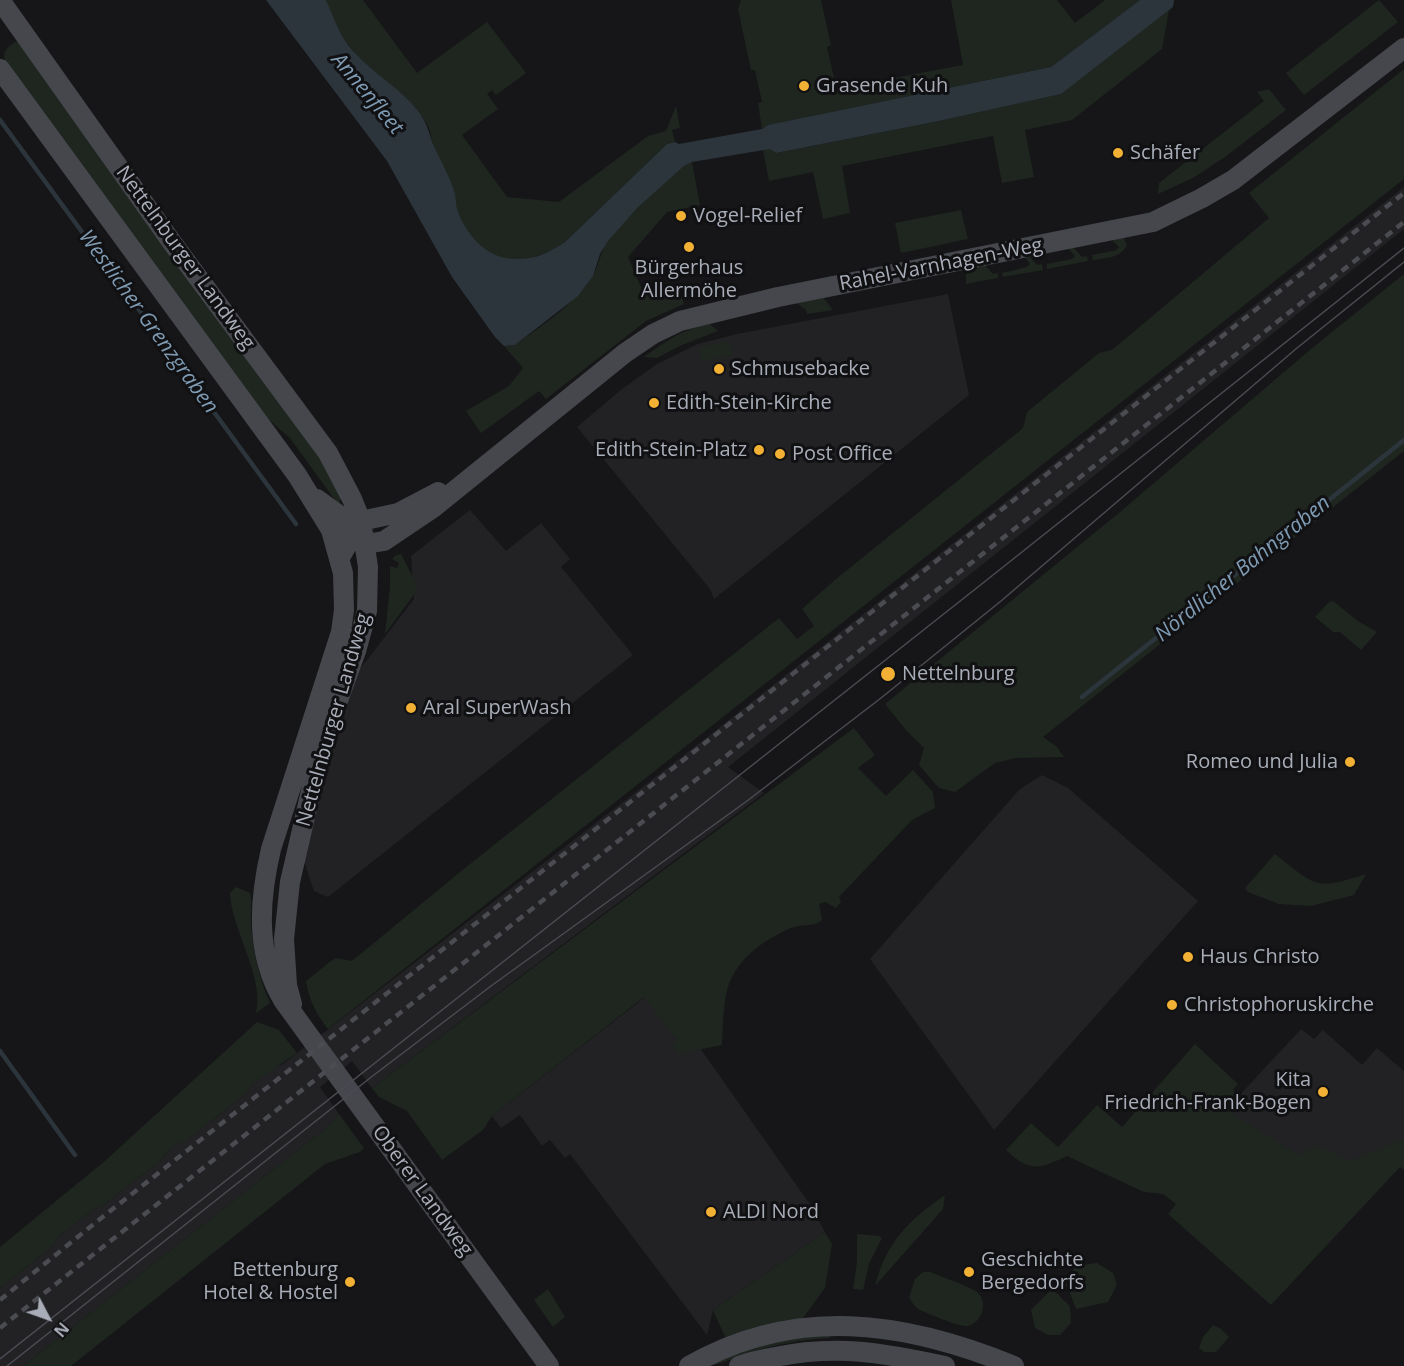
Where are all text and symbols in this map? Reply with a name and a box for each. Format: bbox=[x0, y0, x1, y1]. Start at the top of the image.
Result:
water label: Annenfleet bbox=[326, 48, 408, 140]
place label: Grasende Kuh bbox=[816, 74, 948, 98]
marker: Grasende Kuh bbox=[797, 79, 811, 93]
place label: Schäfer bbox=[1130, 141, 1200, 165]
marker: Schäfer bbox=[1111, 146, 1125, 160]
street label: Nettelnburger Landweg bbox=[110, 162, 260, 354]
place label: Vogel-Relief bbox=[693, 204, 802, 228]
marker: Vogel-Relief bbox=[674, 209, 688, 223]
water label: Westlicher Grenzgraben bbox=[73, 225, 223, 419]
street label: Rahel-Varnhagen-Weg bbox=[837, 234, 1045, 296]
marker: Bürgerhaus Allermöhe bbox=[682, 240, 696, 254]
place label: Bürgerhaus Allermöhe bbox=[635, 256, 743, 303]
place label: Schmusebacke bbox=[731, 357, 870, 381]
marker: Schmusebacke bbox=[712, 362, 726, 376]
place label: Edith-Stein-Kirche bbox=[666, 391, 832, 415]
marker: Edith-Stein-Kirche bbox=[647, 396, 661, 410]
place label: Edith-Stein-Platz bbox=[595, 438, 747, 462]
place label: Post Office bbox=[792, 442, 893, 466]
marker: Edith-Stein-Platz bbox=[752, 443, 766, 457]
marker: Post Office bbox=[773, 447, 787, 461]
water label: Nördlicher Bahngraben bbox=[1150, 491, 1336, 647]
street label: Nettelnburger Landweg bbox=[292, 611, 376, 829]
place label: Nettelnburg bbox=[902, 662, 1015, 686]
marker: Nettelnburg bbox=[879, 665, 897, 683]
place label: Aral SuperWash bbox=[423, 696, 571, 720]
marker: Aral SuperWash bbox=[404, 701, 418, 715]
place label: Romeo und Julia bbox=[1186, 750, 1338, 774]
marker: Romeo und Julia bbox=[1343, 755, 1357, 769]
place label: Haus Christo bbox=[1200, 945, 1320, 969]
marker: Haus Christo bbox=[1181, 950, 1195, 964]
place label: Christophoruskirche bbox=[1184, 993, 1374, 1017]
marker: Christophoruskirche bbox=[1165, 998, 1179, 1012]
place label: Kita Friedrich-Frank-Bogen bbox=[1104, 1068, 1311, 1115]
marker: Kita Friedrich-Frank-Bogen bbox=[1316, 1085, 1330, 1099]
street label: Oberer Landweg bbox=[367, 1121, 477, 1261]
place label: ALDI Nord bbox=[723, 1200, 819, 1224]
marker: ALDI Nord bbox=[704, 1205, 718, 1219]
place label: Geschichte Bergedorfs bbox=[981, 1248, 1084, 1295]
place label: Bettenburg Hotel & Hostel bbox=[203, 1258, 338, 1305]
marker: Geschichte Bergedorfs bbox=[962, 1265, 976, 1279]
marker: Bettenburg Hotel & Hostel bbox=[343, 1275, 357, 1289]
north arrow bbox=[18, 1288, 78, 1348]
text: N bbox=[49, 1318, 74, 1342]

